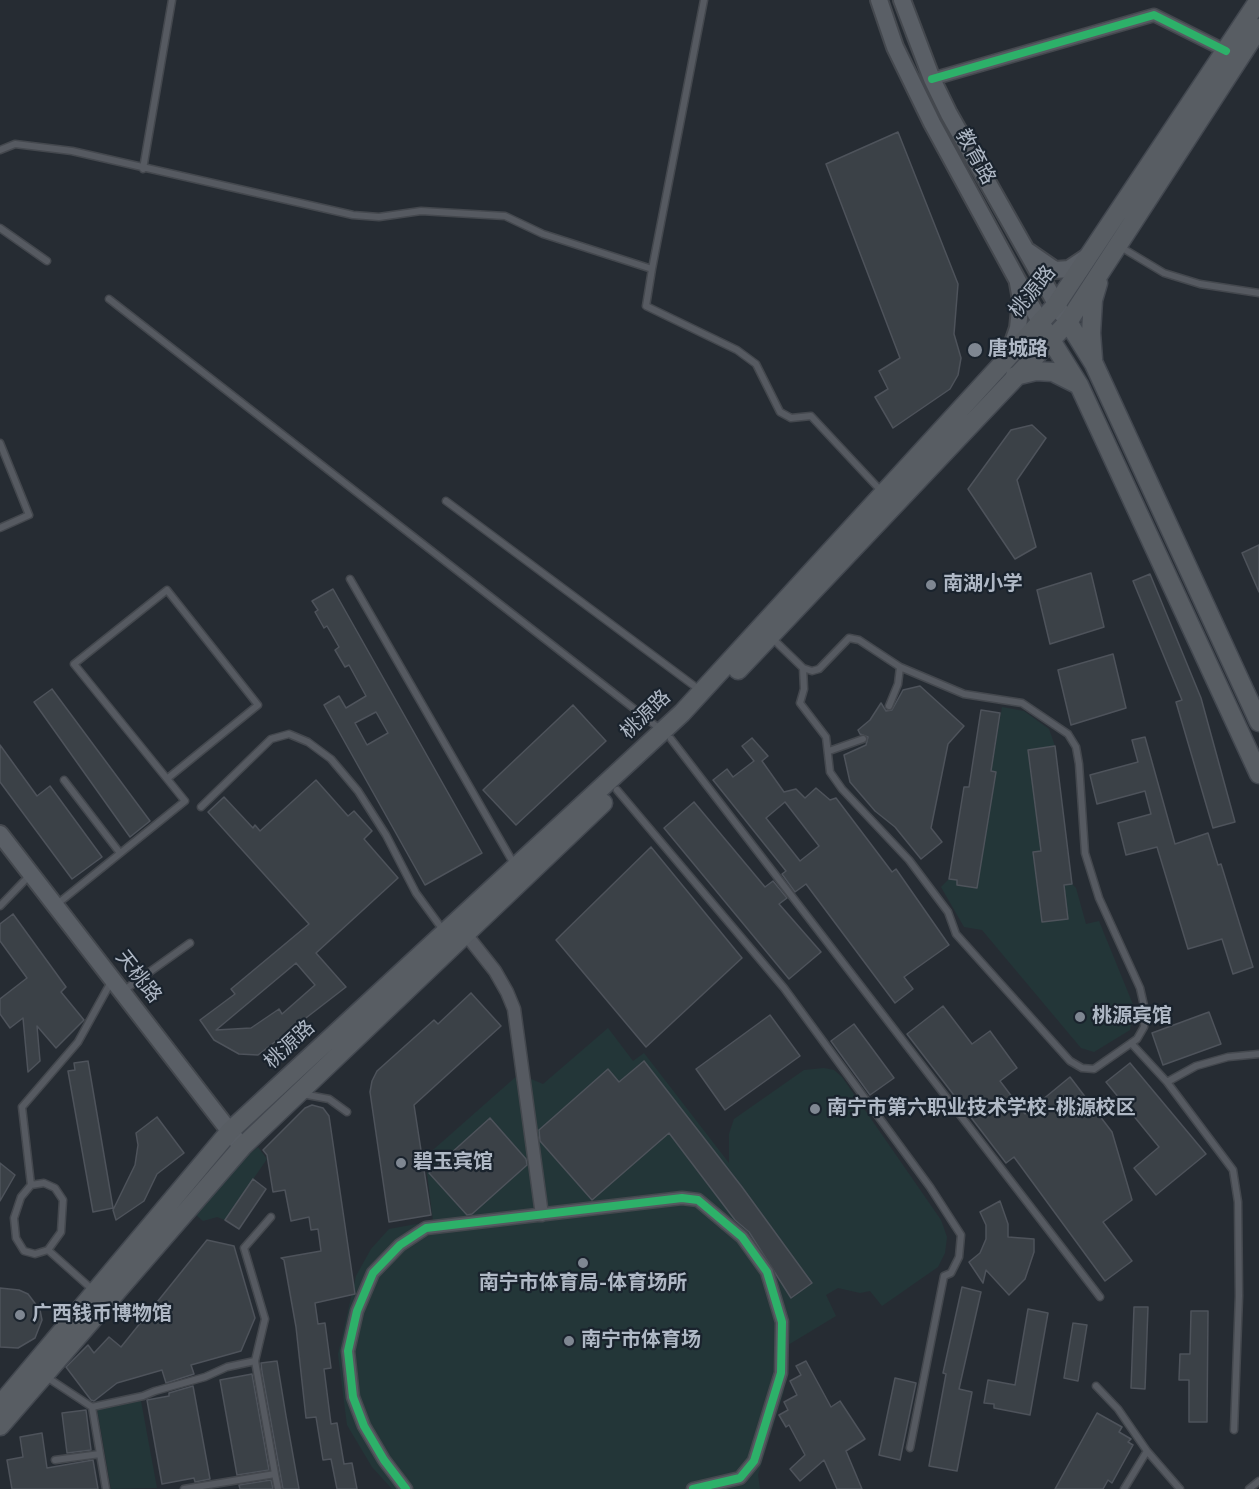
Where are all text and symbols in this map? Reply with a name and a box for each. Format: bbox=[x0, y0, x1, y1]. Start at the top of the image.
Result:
street label: 教育路 bbox=[950, 125, 1000, 189]
street label: 桃源路 bbox=[1005, 261, 1061, 323]
place label: 唐城路 bbox=[988, 338, 1048, 362]
marker: 唐城路 bbox=[966, 341, 984, 359]
place label: 南湖小学 bbox=[943, 573, 1023, 597]
marker: 南湖小学 bbox=[924, 578, 938, 592]
street label: 桃源路 bbox=[616, 686, 676, 744]
street label: 天桃路 bbox=[110, 946, 166, 1008]
place label: 桃源宾馆 bbox=[1092, 1005, 1172, 1029]
marker: 桃源宾馆 bbox=[1073, 1010, 1087, 1024]
street label: 桃源路 bbox=[260, 1016, 320, 1074]
place label: 南宁市第六职业技术学校-桃源校区 bbox=[827, 1097, 1136, 1121]
marker: 南宁市第六职业技术学校-桃源校区 bbox=[808, 1102, 822, 1116]
place label: 碧玉宾馆 bbox=[413, 1151, 493, 1175]
marker: 碧玉宾馆 bbox=[394, 1156, 408, 1170]
marker: 南宁市体育局-体育场所 bbox=[576, 1256, 590, 1270]
place label: 南宁市体育局-体育场所 bbox=[479, 1272, 687, 1296]
place label: 广西钱币博物馆 bbox=[32, 1303, 172, 1327]
marker: 广西钱币博物馆 bbox=[13, 1308, 27, 1322]
place label: 南宁市体育场 bbox=[581, 1329, 701, 1353]
marker: 南宁市体育场 bbox=[562, 1334, 576, 1348]

